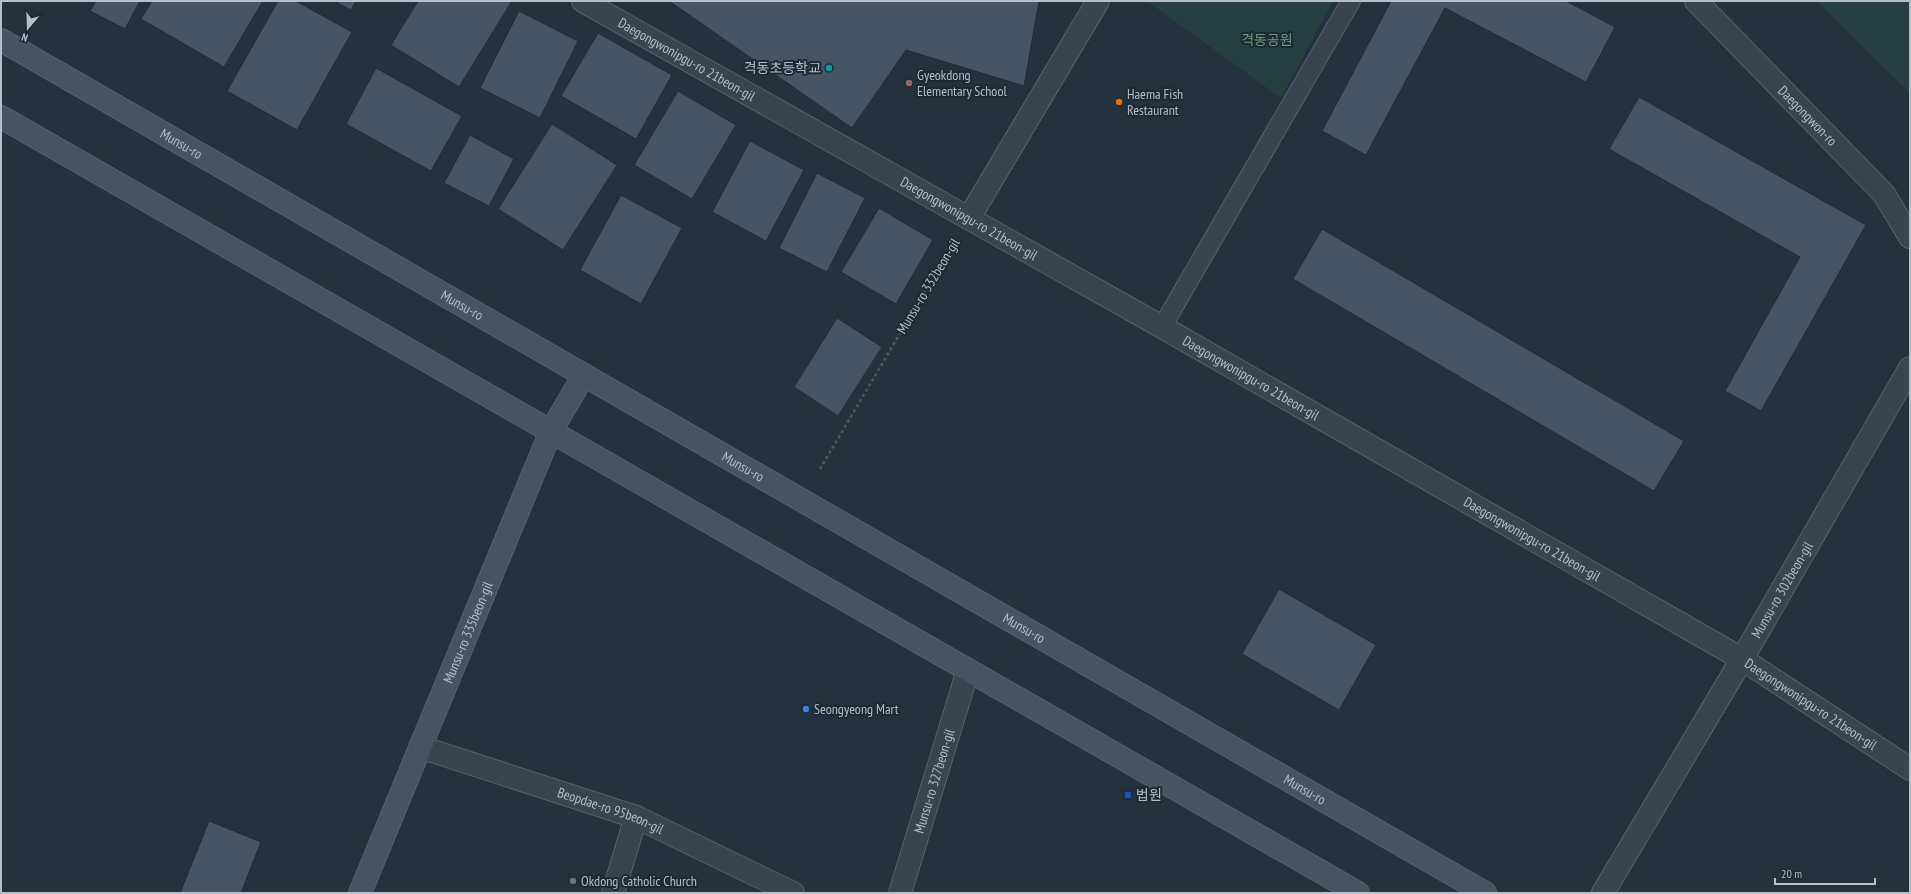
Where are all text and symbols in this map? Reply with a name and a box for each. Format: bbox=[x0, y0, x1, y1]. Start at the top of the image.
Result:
north arrow bbox=[8, 8, 48, 48]
street label: Daegongwonipgu-ro 21beon-gil bbox=[615, 14, 759, 106]
text: N bbox=[20, 30, 30, 45]
park label: 격동공원 bbox=[1241, 31, 1293, 49]
place label: 격동초등학교 bbox=[744, 59, 821, 77]
marker: 격동초등학교 bbox=[824, 63, 834, 73]
place label: Gyeokdong Elementary School bbox=[917, 66, 1007, 100]
marker: Gyeokdong Elementary School bbox=[904, 78, 914, 88]
street label: Daegongwon-ro bbox=[1774, 82, 1841, 150]
place label: Haema Fish Restaurant bbox=[1127, 85, 1183, 119]
marker: Haema Fish Restaurant bbox=[1114, 97, 1124, 107]
street label: Munsu-ro bbox=[157, 124, 206, 163]
street label: Daegongwonipgu-ro 21beon-gil bbox=[897, 173, 1041, 264]
street label: Munsu-ro 332beon-gil bbox=[892, 234, 964, 337]
street label: Munsu-ro bbox=[438, 286, 487, 324]
street label: Daegongwonipgu-ro 21beon-gil bbox=[1179, 332, 1323, 425]
street label: Munsu-ro bbox=[719, 447, 768, 486]
street label: Daegongwonipgu-ro 21beon-gil bbox=[1461, 493, 1604, 585]
street label: Munsu-ro 302beon-gil bbox=[1747, 538, 1817, 641]
street label: Munsu-ro 335beon-gil bbox=[439, 578, 497, 686]
street label: Munsu-ro bbox=[1000, 609, 1048, 647]
street label: Daegongwonipgu-ro 21beon-gil bbox=[1741, 654, 1881, 754]
place label: Seongyeong Mart bbox=[814, 700, 899, 718]
marker: Seongyeong Mart bbox=[801, 704, 811, 714]
street label: Munsu-ro 327beon-gil bbox=[910, 726, 959, 835]
street label: Munsu-ro bbox=[1281, 770, 1329, 809]
street label: Beopdae-ro 95beon-gil bbox=[555, 783, 667, 838]
place label: 법원 bbox=[1136, 786, 1162, 804]
marker: 법원 bbox=[1123, 790, 1133, 800]
scale bar bbox=[1775, 860, 1875, 886]
text: 20 m bbox=[1781, 866, 1802, 881]
place label: Okdong Catholic Church bbox=[581, 872, 697, 890]
marker: Okdong Catholic Church bbox=[568, 876, 578, 886]

